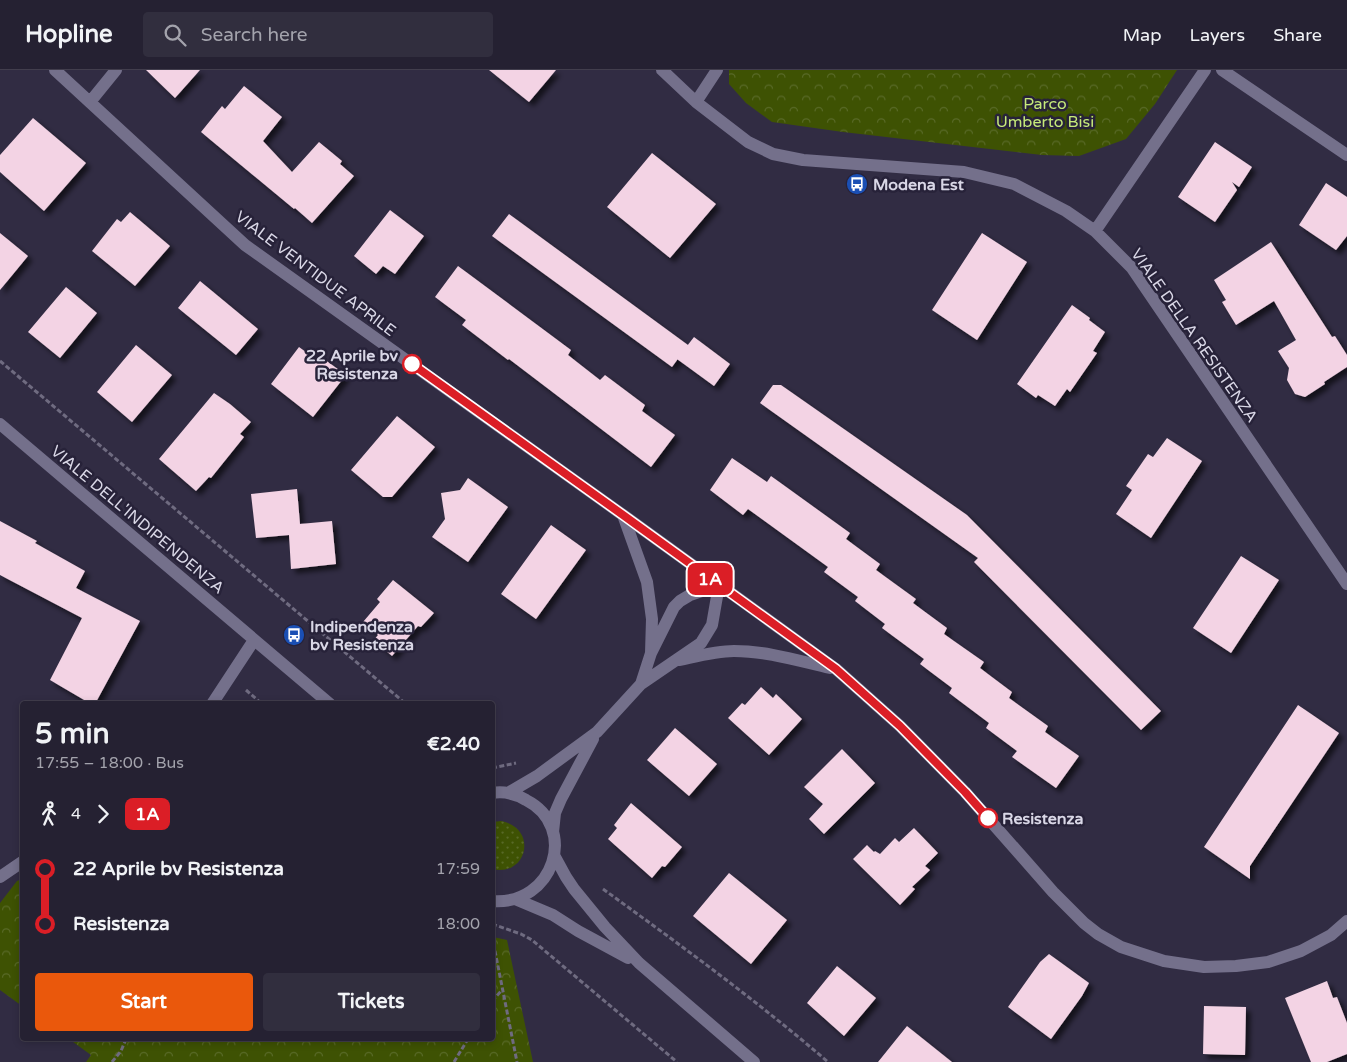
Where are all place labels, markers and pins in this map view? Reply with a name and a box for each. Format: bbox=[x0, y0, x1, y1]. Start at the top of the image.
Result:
bus stop icon: Modena Est bbox=[845, 172, 869, 196]
place label: Modena Est bbox=[873, 175, 965, 195]
place label: 22 Aprile bv Resistenza bbox=[306, 346, 399, 384]
marker: 22 Aprile bv Resistenza bbox=[402, 354, 422, 374]
place label: Indipendenza bv Resistenza bbox=[310, 617, 414, 655]
bus stop icon: Indipendenza bv Resistenza bbox=[282, 623, 306, 647]
marker: Resistenza bbox=[978, 808, 998, 828]
place label: Resistenza bbox=[1002, 809, 1084, 829]

